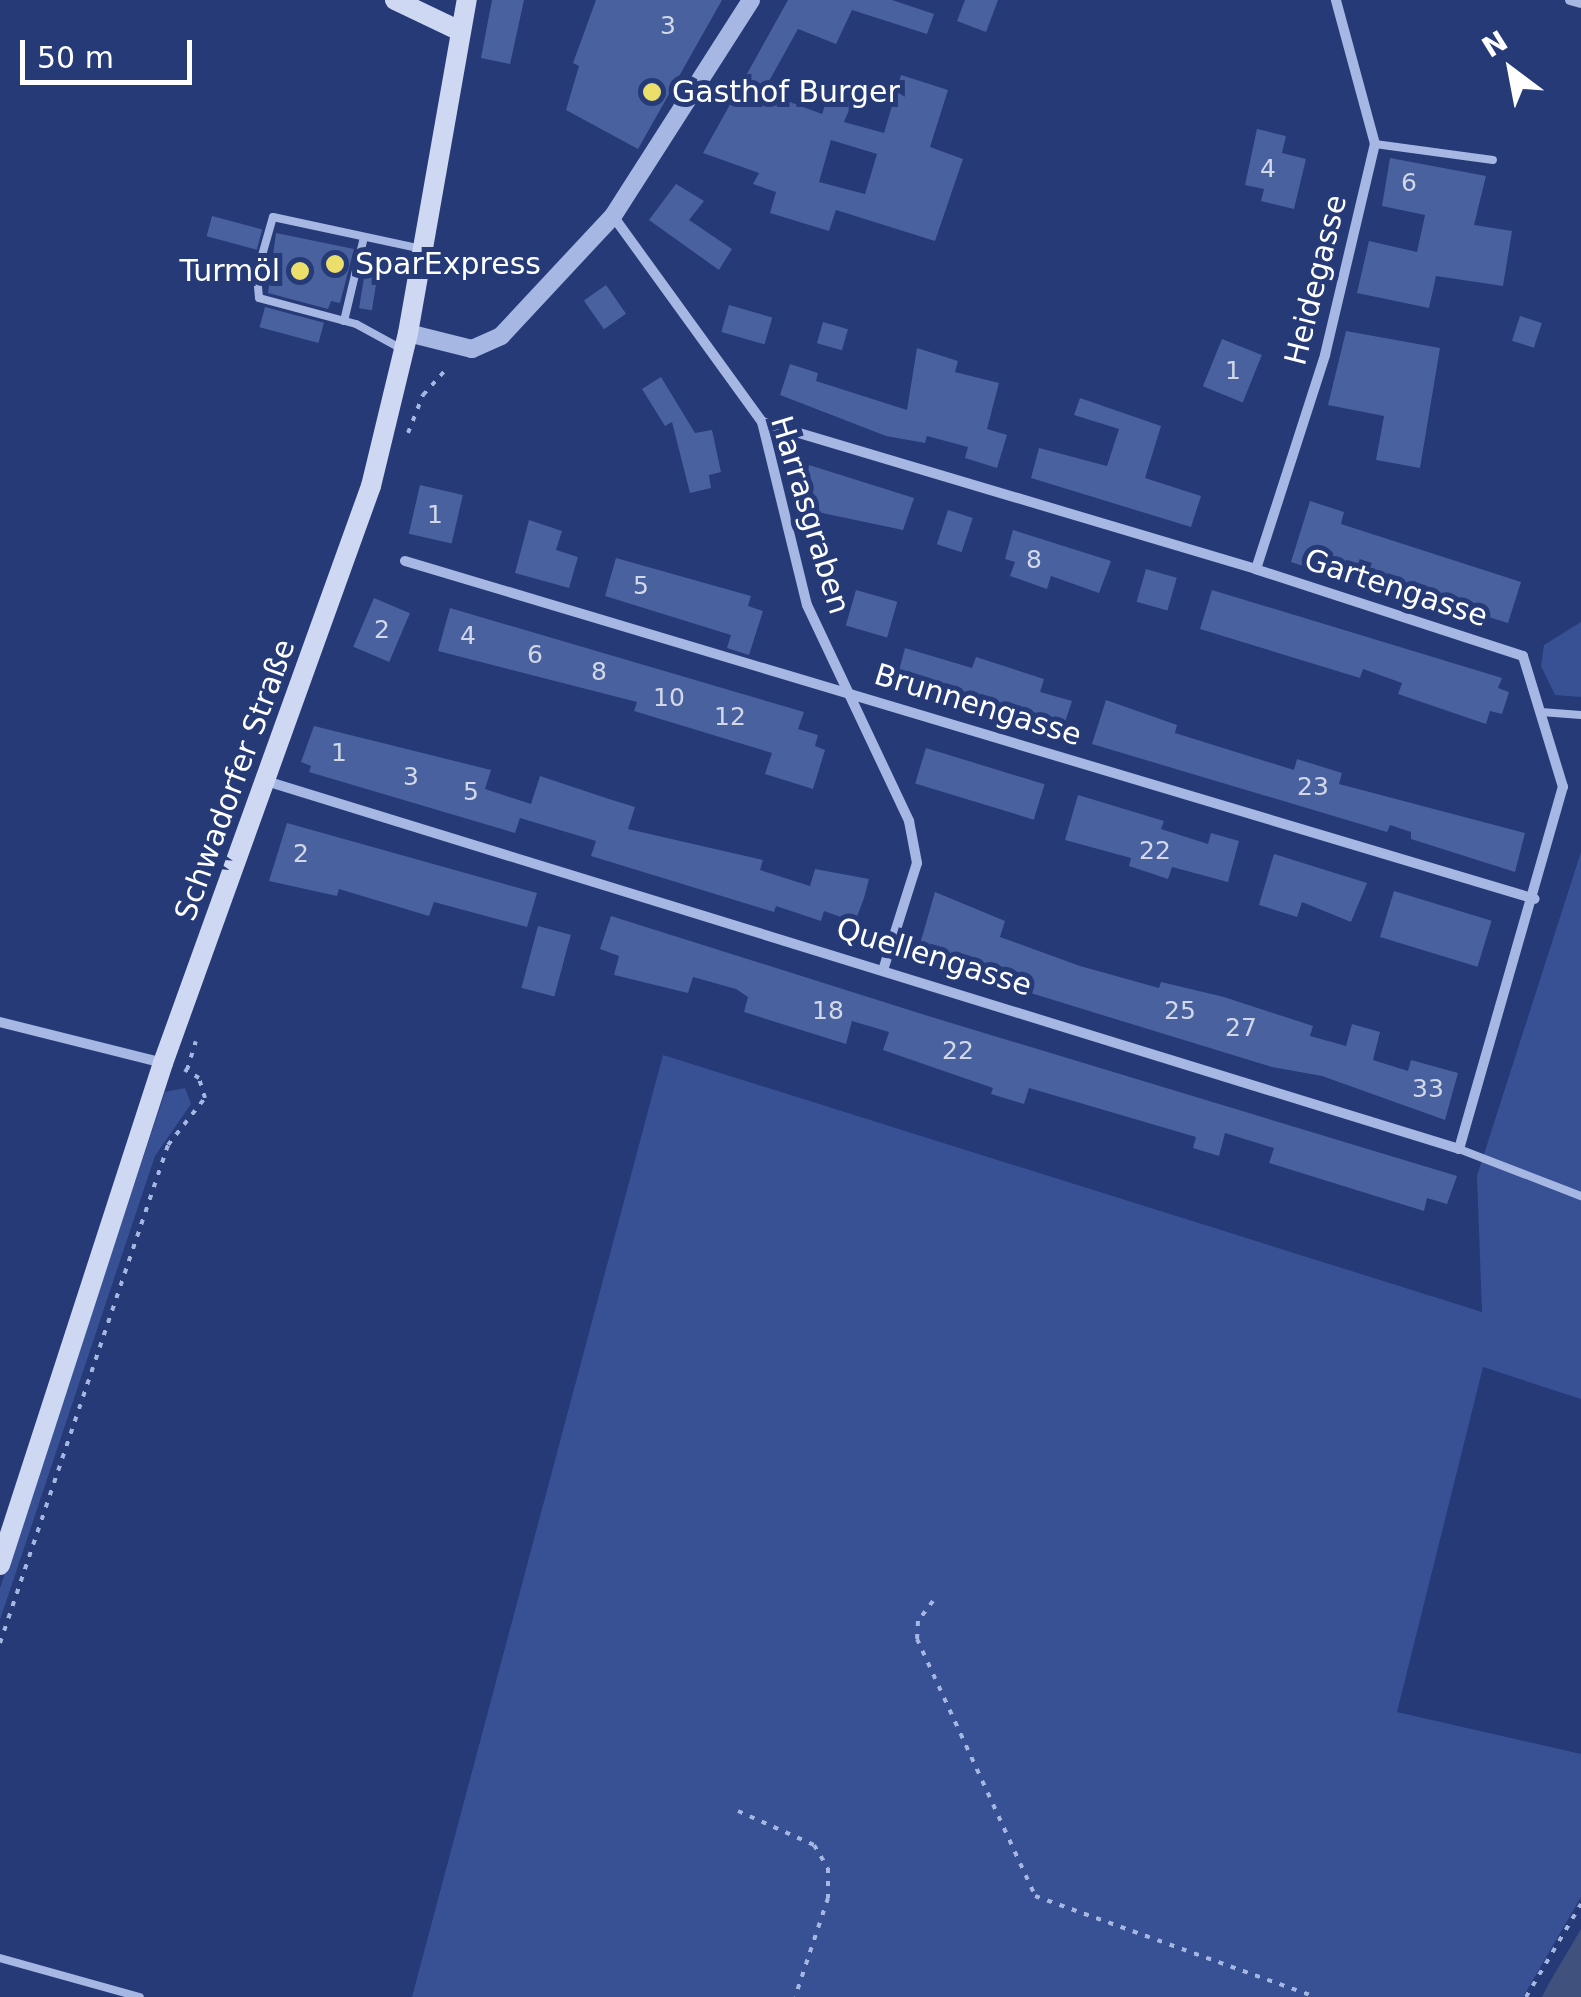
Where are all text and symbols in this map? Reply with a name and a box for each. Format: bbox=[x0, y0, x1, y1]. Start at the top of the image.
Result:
house number: 3 bbox=[660, 11, 676, 41]
scale bar bbox=[25, 20, 198, 82]
north arrow bbox=[1461, 20, 1561, 120]
text: N bbox=[1476, 24, 1514, 64]
text: 50 m bbox=[37, 40, 114, 75]
place label: Gasthof Burger bbox=[672, 74, 900, 110]
marker: Gasthof Burger bbox=[641, 81, 663, 103]
house number: 4 bbox=[1260, 154, 1276, 184]
house number: 6 bbox=[1401, 168, 1417, 198]
street label: Heidegasse bbox=[1277, 191, 1355, 369]
place label: SparExpress bbox=[355, 246, 541, 282]
place label: Turmöl bbox=[179, 253, 280, 289]
marker: SparExpress bbox=[324, 253, 346, 275]
marker: Turmöl bbox=[289, 260, 311, 282]
house number: 1 bbox=[1225, 356, 1241, 386]
street label: Harrasgraben bbox=[763, 412, 857, 618]
house number: 1 bbox=[427, 500, 443, 530]
street label: Gartengasse bbox=[1300, 541, 1492, 635]
house number: 8 bbox=[1026, 545, 1042, 575]
house number: 5 bbox=[633, 571, 649, 601]
house number: 2 bbox=[374, 615, 390, 645]
house number: 4 bbox=[460, 621, 476, 651]
street label: Schwadorfer Straße bbox=[167, 634, 303, 926]
house number: 6 bbox=[527, 640, 543, 670]
street label: Brunnengasse bbox=[870, 656, 1086, 754]
house number: 8 bbox=[591, 657, 607, 687]
house number: 10 bbox=[653, 683, 685, 713]
house number: 12 bbox=[714, 702, 746, 732]
house number: 1 bbox=[331, 738, 347, 768]
house number: 3 bbox=[403, 762, 419, 792]
house number: 23 bbox=[1297, 772, 1329, 802]
house number: 5 bbox=[463, 777, 479, 807]
house number: 22 bbox=[1139, 836, 1171, 866]
house number: 2 bbox=[293, 839, 309, 869]
street label: Quellengasse bbox=[832, 910, 1036, 1004]
house number: 18 bbox=[812, 996, 844, 1026]
house number: 25 bbox=[1164, 996, 1196, 1026]
house number: 27 bbox=[1225, 1013, 1257, 1043]
house number: 22 bbox=[942, 1036, 974, 1066]
house number: 33 bbox=[1412, 1074, 1444, 1104]

